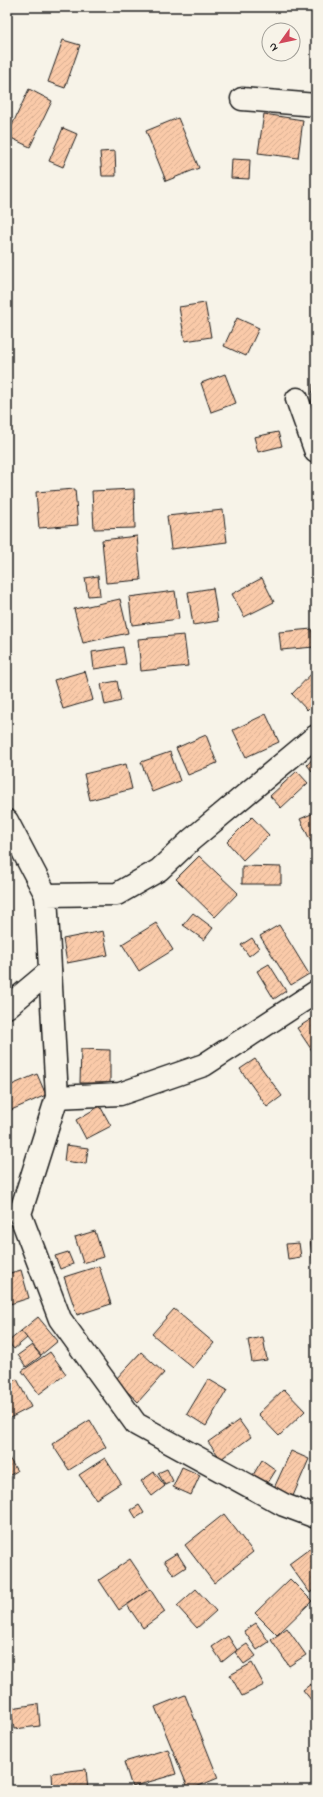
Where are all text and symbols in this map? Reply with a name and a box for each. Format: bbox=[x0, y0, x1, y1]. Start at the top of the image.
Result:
north arrow bbox=[261, 22, 301, 62]
text: N bbox=[265, 39, 282, 54]

